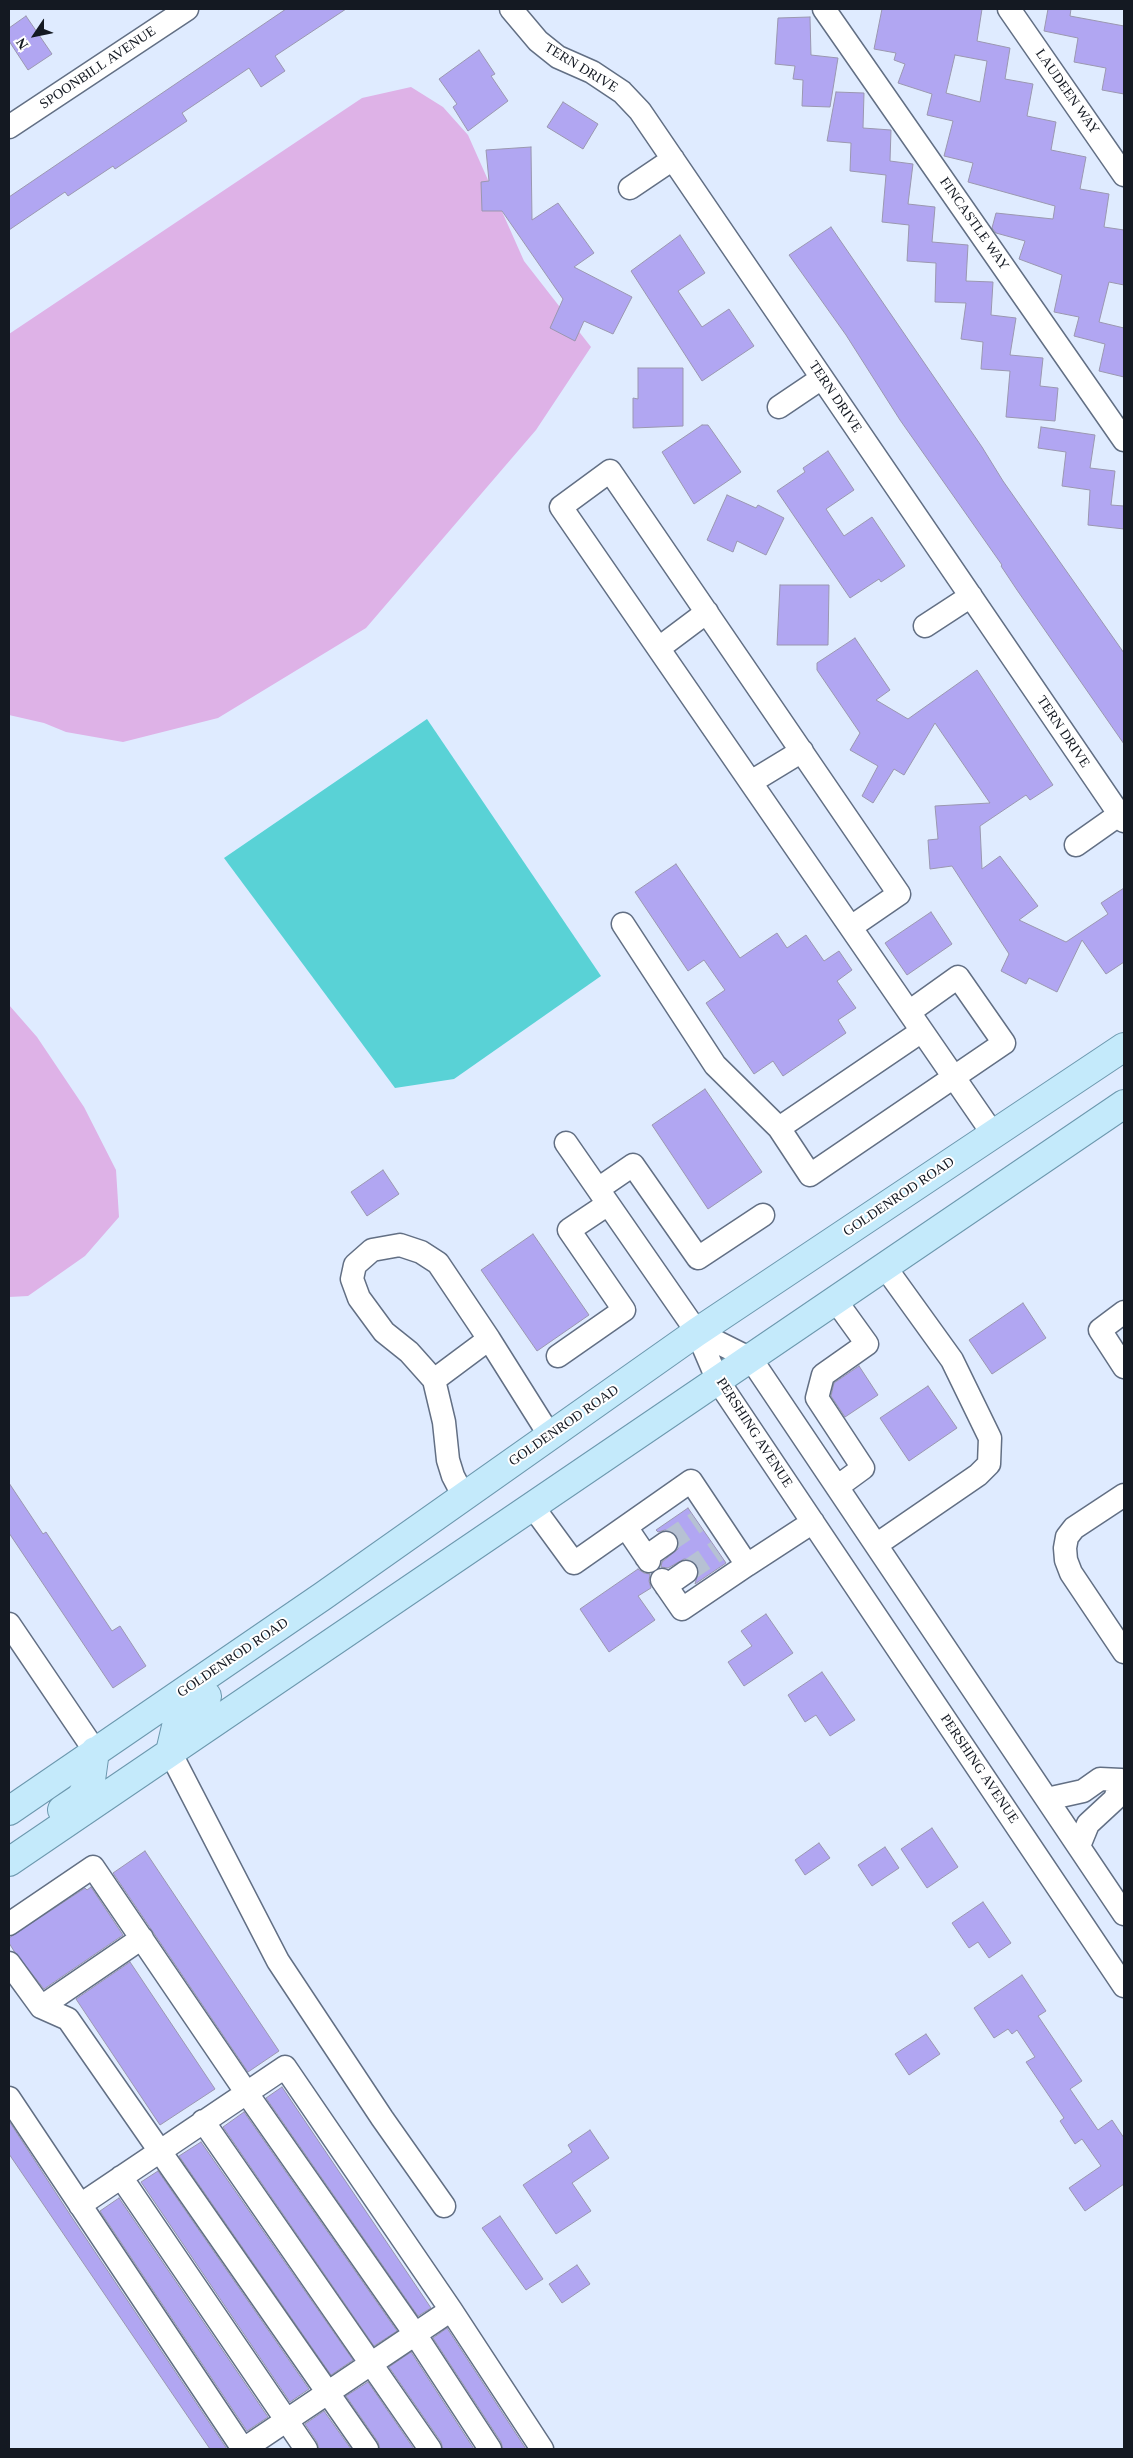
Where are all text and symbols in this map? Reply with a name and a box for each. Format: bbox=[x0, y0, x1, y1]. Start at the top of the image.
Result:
north arrow bbox=[10, 10, 60, 60]
street label: SPOONBILL AVENUE bbox=[37, 23, 159, 113]
text: N bbox=[13, 35, 31, 52]
street label: TERN DRIVE bbox=[541, 39, 621, 97]
street label: LAUDEEN WAY bbox=[1031, 46, 1103, 138]
street label: FINCASTLE WAY bbox=[936, 174, 1012, 274]
street label: TERN DRIVE bbox=[805, 358, 865, 436]
street label: TERN DRIVE bbox=[1033, 693, 1093, 771]
street label: GOLDENROD ROAD bbox=[840, 1154, 958, 1240]
street label: PERSHING AVENUE bbox=[712, 1375, 796, 1491]
street label: GOLDENROD ROAD bbox=[506, 1382, 622, 1470]
street label: GOLDENROD ROAD bbox=[174, 1615, 292, 1701]
street label: PERSHING AVENUE bbox=[936, 1711, 1022, 1827]

